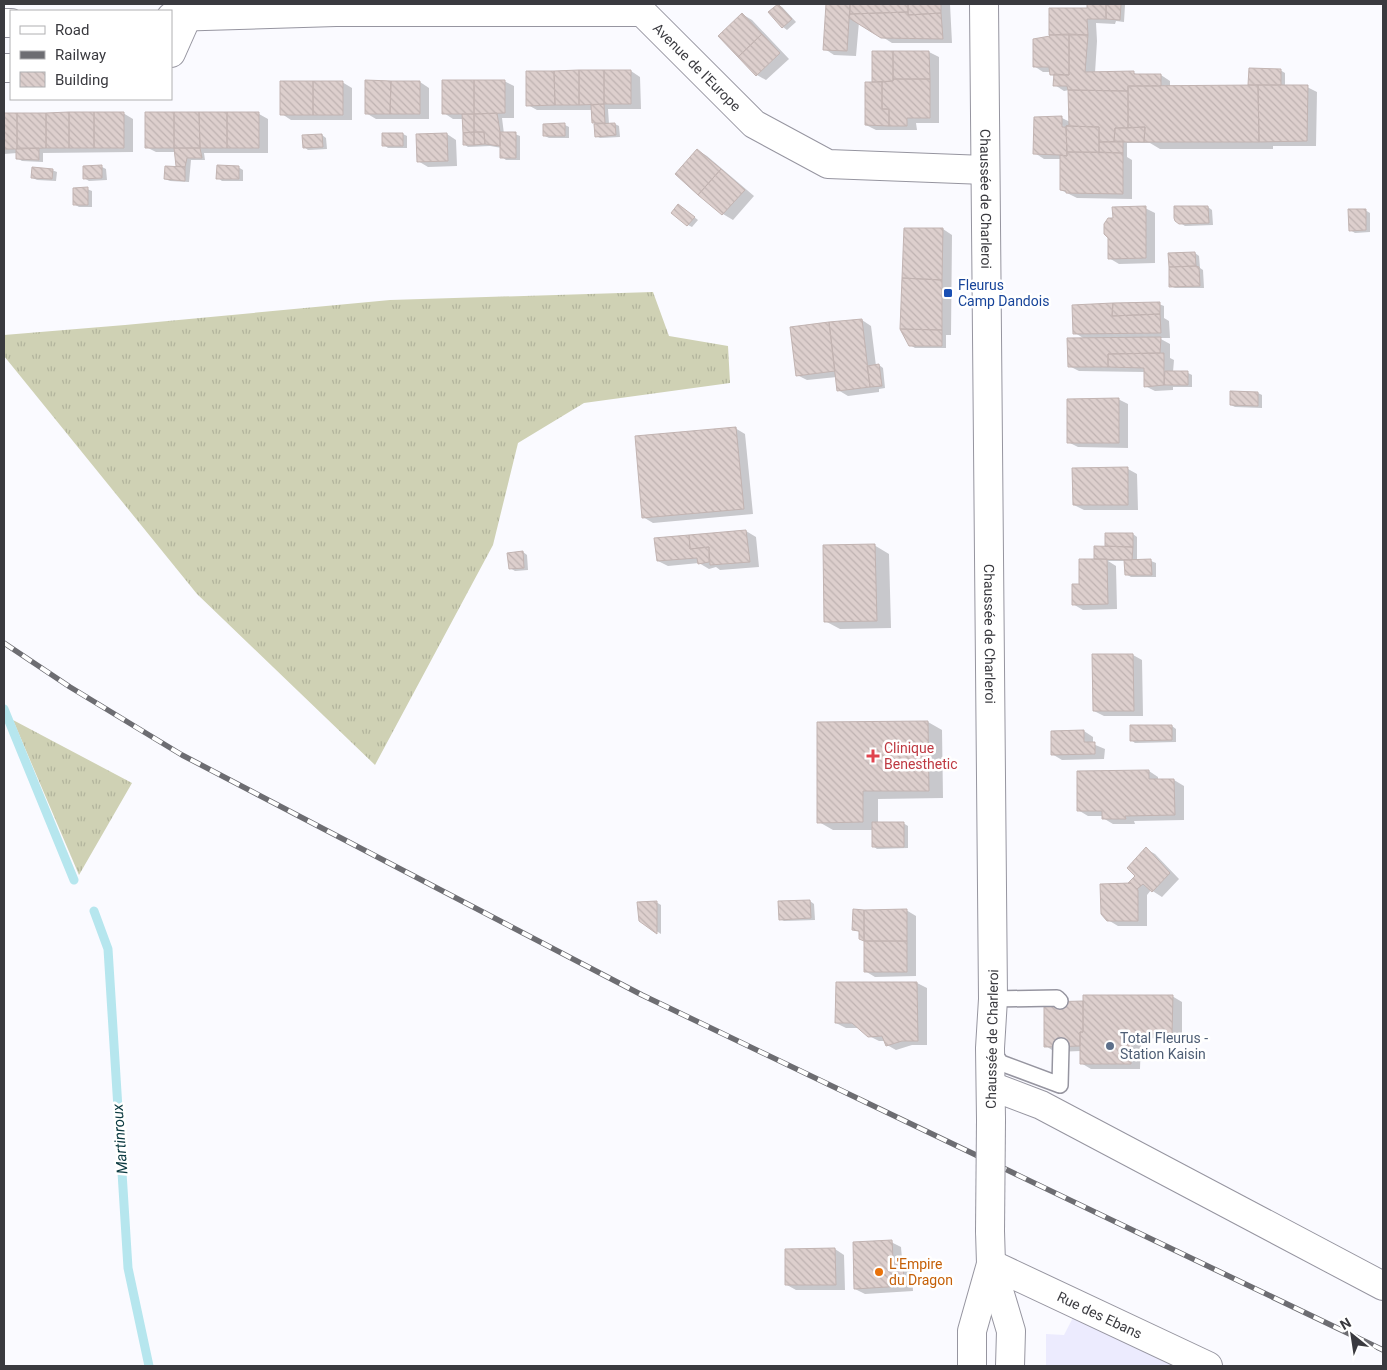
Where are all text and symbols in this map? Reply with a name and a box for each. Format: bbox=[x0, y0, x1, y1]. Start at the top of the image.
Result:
legend bbox=[10, 10, 172, 100]
street label: Avenue de l'Europe bbox=[650, 20, 744, 114]
text: Road bbox=[55, 21, 89, 39]
text: Railway bbox=[55, 46, 106, 64]
text: Building bbox=[55, 71, 109, 89]
street label: Chaussée de Charleroi bbox=[977, 129, 994, 269]
place label: Fleurus Camp Dandois bbox=[958, 277, 1049, 309]
marker: Fleurus Camp Dandois bbox=[942, 287, 954, 299]
street label: Chaussée de Charleroi bbox=[981, 564, 998, 704]
place label: Clinique Benesthetic bbox=[884, 740, 958, 772]
marker: Clinique Benesthetic bbox=[866, 749, 880, 763]
street label: Chaussée de Charleroi bbox=[983, 969, 1001, 1109]
place label: Total Fleurus - Station Kaisin bbox=[1120, 1030, 1208, 1062]
marker: Total Fleurus - Station Kaisin bbox=[1104, 1040, 1116, 1052]
water label: Martinroux bbox=[109, 1102, 131, 1175]
place label: L'Empire du Dragon bbox=[889, 1256, 953, 1288]
marker: L'Empire du Dragon bbox=[873, 1266, 885, 1278]
street label: Rue des Ebans bbox=[1055, 1288, 1145, 1342]
north arrow bbox=[1327, 1310, 1377, 1360]
text: N bbox=[1337, 1314, 1354, 1333]

